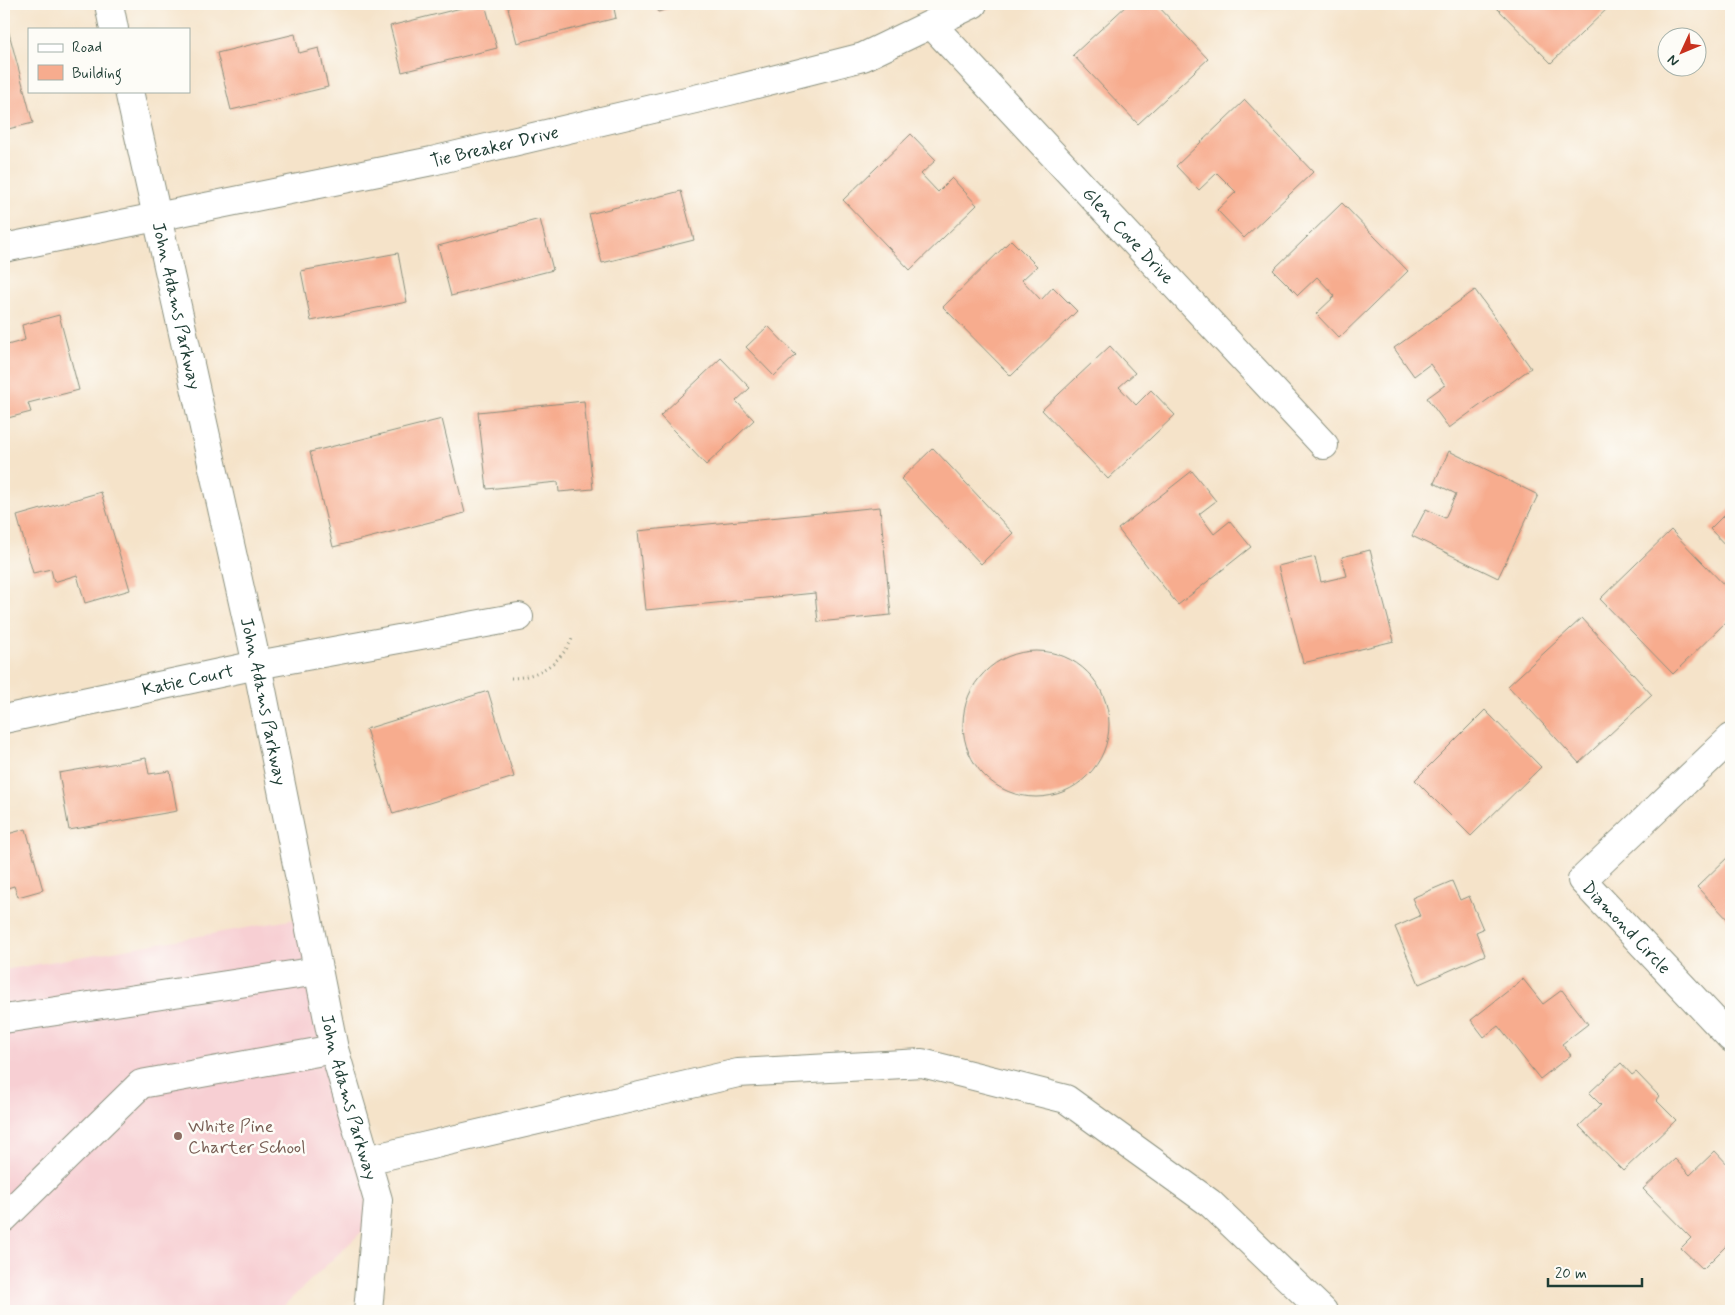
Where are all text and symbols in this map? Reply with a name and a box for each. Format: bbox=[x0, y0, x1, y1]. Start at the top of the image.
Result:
legend bbox=[28, 28, 190, 92]
north arrow bbox=[1658, 28, 1708, 78]
text: Road bbox=[72, 38, 102, 58]
text: N bbox=[1664, 51, 1683, 70]
text: Building bbox=[72, 64, 122, 85]
street label: Tie Breaker Drive bbox=[428, 121, 561, 174]
street label: Glen Cove Drive bbox=[1076, 182, 1179, 290]
street label: John Adams Parkway bbox=[146, 220, 206, 392]
street label: John Adams Parkway bbox=[234, 615, 292, 788]
street label: Katie Court bbox=[140, 659, 236, 702]
street label: Diamond Circle bbox=[1576, 876, 1676, 980]
street label: John Adams Parkway bbox=[314, 1012, 383, 1183]
place label: White Pine Charter School bbox=[188, 1115, 306, 1160]
marker: White Pine Charter School bbox=[172, 1130, 184, 1142]
scale bar bbox=[1548, 1255, 1641, 1287]
text: 20 m bbox=[1555, 1264, 1587, 1284]

